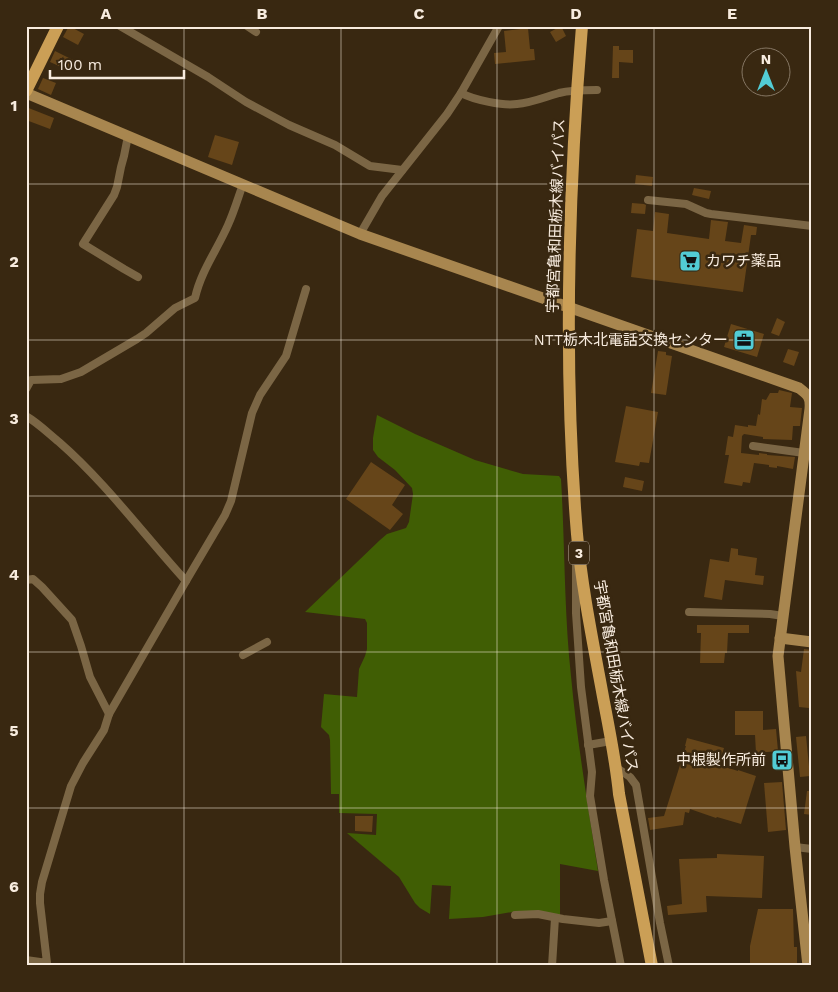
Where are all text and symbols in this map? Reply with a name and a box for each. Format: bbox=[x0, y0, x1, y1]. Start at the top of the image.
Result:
text: A bbox=[101, 4, 112, 23]
text: B bbox=[257, 4, 268, 23]
text: C bbox=[414, 4, 425, 23]
text: D bbox=[570, 4, 582, 23]
text: E bbox=[727, 4, 737, 23]
scale bar bbox=[50, 48, 184, 80]
north arrow bbox=[740, 48, 790, 98]
text: N bbox=[761, 51, 771, 67]
text: 100 m bbox=[58, 56, 102, 74]
text: 1 bbox=[11, 96, 17, 115]
street label: 宇都宮亀和田栃木線バイパス bbox=[544, 118, 568, 314]
supermarket icon: カワチ薬品 bbox=[678, 249, 702, 273]
text: 2 bbox=[9, 252, 19, 271]
place label: カワチ薬品 bbox=[706, 252, 781, 270]
office icon: NTT栃木北電話交換センター bbox=[732, 328, 756, 352]
place label: NTT栃木北電話交換センター bbox=[534, 331, 728, 349]
text: 3 bbox=[9, 409, 19, 428]
road number: 3 bbox=[569, 542, 589, 564]
text: 4 bbox=[9, 565, 19, 584]
street label: 宇都宮亀和田栃木線バイパス bbox=[590, 579, 642, 773]
text: 5 bbox=[9, 721, 19, 740]
bus stop icon: 中根製作所前 bbox=[770, 748, 794, 772]
place label: 中根製作所前 bbox=[676, 751, 766, 769]
text: 6 bbox=[9, 877, 19, 896]

